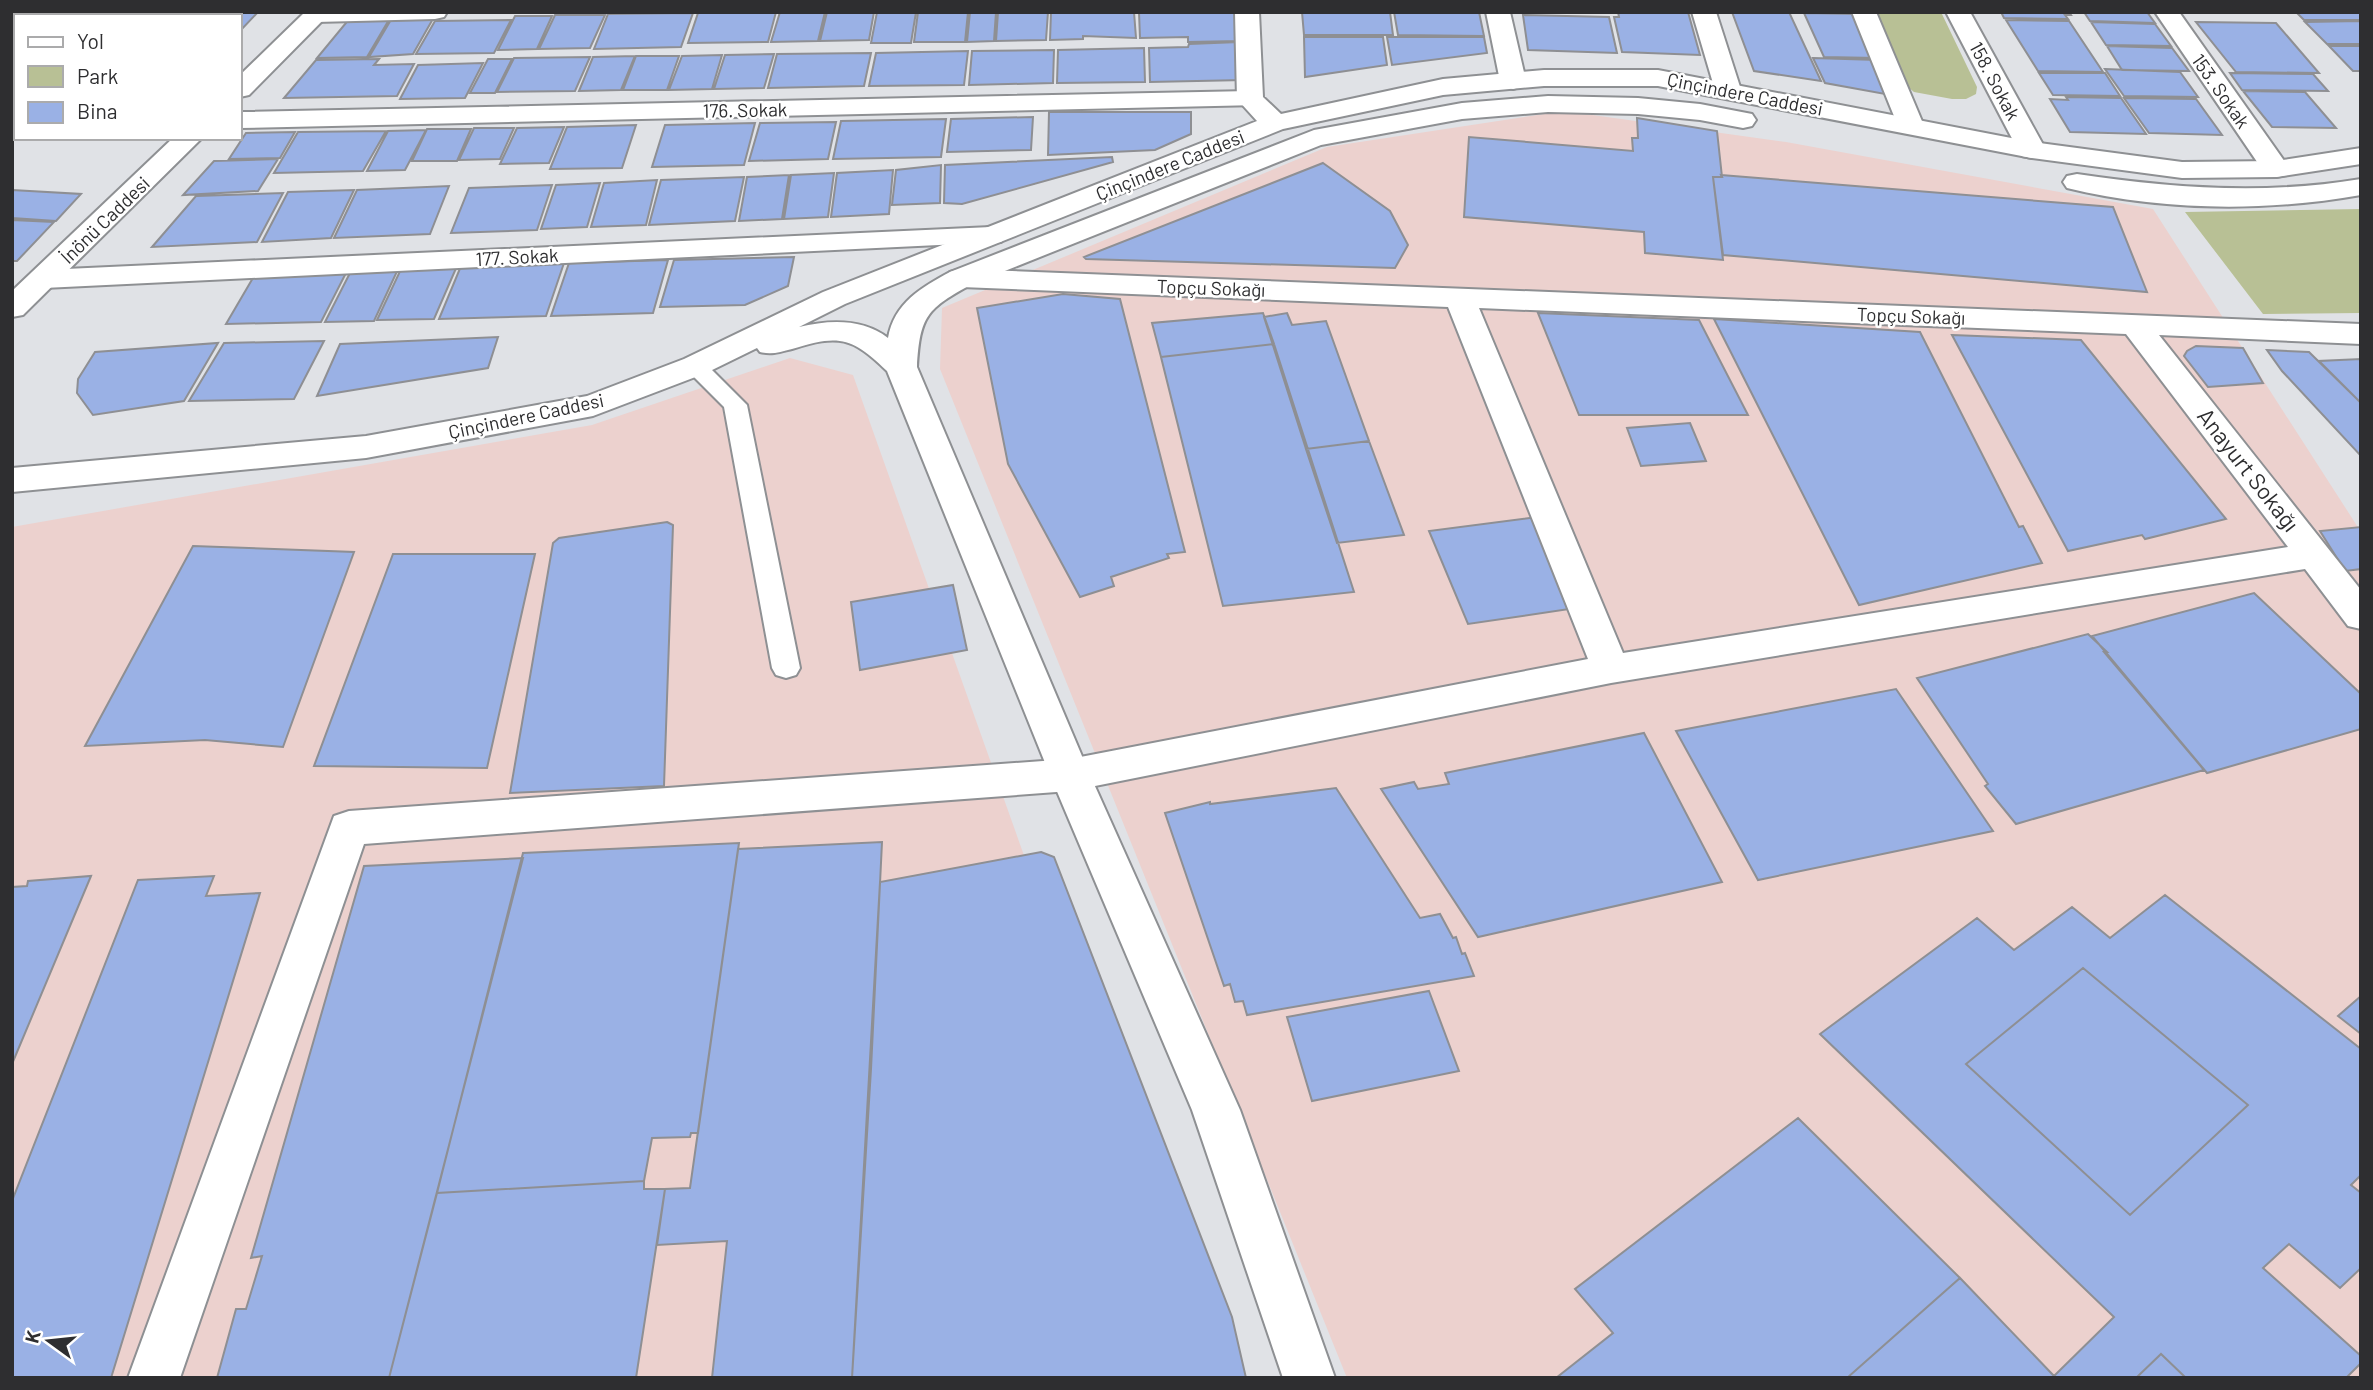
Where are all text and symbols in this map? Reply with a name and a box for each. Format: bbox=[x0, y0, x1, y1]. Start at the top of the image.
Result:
legend bbox=[14, 14, 242, 140]
text: Yol bbox=[77, 28, 104, 53]
street label: 158. Sokak bbox=[1965, 38, 2026, 124]
street label: 153. Sokak bbox=[2188, 49, 2255, 132]
text: Park bbox=[77, 63, 118, 88]
street label: Çinçindere Caddesi bbox=[1665, 67, 1825, 120]
street label: 176. Sokak bbox=[703, 97, 787, 122]
text: Bina bbox=[77, 98, 118, 123]
street label: Çinçindere Caddesi bbox=[1092, 124, 1248, 205]
street label: İnönü Caddesi bbox=[55, 171, 154, 268]
street label: 177. Sokak bbox=[475, 243, 559, 270]
street label: Topçu Sokağı bbox=[1156, 274, 1266, 301]
street label: Topçu Sokağı bbox=[1856, 302, 1966, 329]
street label: Çinçindere Caddesi bbox=[446, 388, 606, 443]
street label: Anayurt Sokağı bbox=[2192, 402, 2306, 537]
north arrow bbox=[14, 1306, 84, 1376]
text: K bbox=[19, 1328, 45, 1345]

